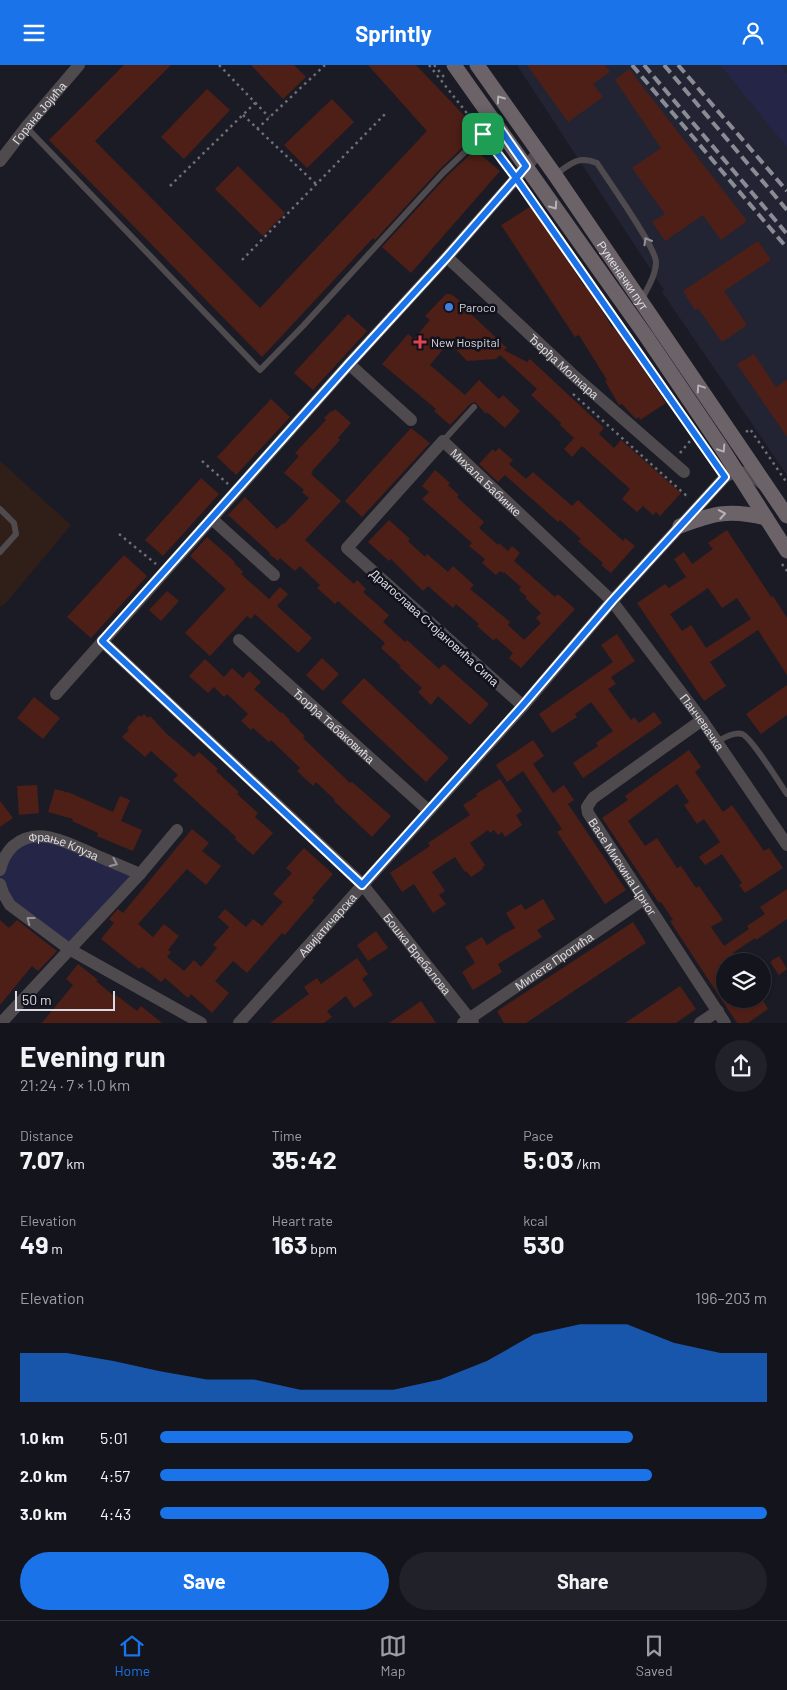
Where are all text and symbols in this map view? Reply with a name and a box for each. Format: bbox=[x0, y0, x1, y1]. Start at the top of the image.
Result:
icon: menu bbox=[20, 19, 48, 47]
icon: person bbox=[739, 19, 767, 47]
text: Sprintly bbox=[355, 20, 432, 46]
street label: Горана Јојића bbox=[9, 78, 69, 147]
one-way arrow bbox=[497, 95, 506, 104]
pin bbox=[462, 113, 504, 155]
icon: arrive bbox=[469, 120, 497, 148]
one-way arrow bbox=[549, 200, 557, 209]
one-way arrow bbox=[644, 237, 654, 246]
street label: Руменачки пут bbox=[595, 238, 652, 313]
place label: Paroco bbox=[459, 300, 496, 314]
marker: Paroco bbox=[443, 301, 455, 313]
street label: Ђерђа Молнара bbox=[526, 331, 602, 402]
marker: New Hospital bbox=[413, 335, 427, 349]
place label: New Hospital bbox=[431, 335, 500, 349]
one-way arrow bbox=[697, 385, 706, 394]
one-way arrow bbox=[716, 444, 725, 453]
street label: Михала Бабинке bbox=[448, 445, 525, 519]
one-way arrow bbox=[718, 509, 727, 519]
street label: Драгослава Стојановића Сипа bbox=[367, 566, 502, 689]
street label: Ђорђа Табаковића bbox=[291, 685, 378, 766]
street label: Панчевачка bbox=[678, 691, 728, 753]
street label: Васе Мискина Црног bbox=[586, 815, 660, 919]
street label: Фрање Клуза bbox=[27, 829, 101, 863]
one-way arrow bbox=[109, 856, 118, 867]
street label: Авијатичарска bbox=[295, 890, 359, 959]
street label: Бошка Вребалова bbox=[381, 910, 455, 997]
one-way arrow bbox=[26, 917, 36, 926]
street label: Милете Протића bbox=[512, 929, 596, 993]
map controls bbox=[716, 953, 771, 1008]
button: layers bbox=[716, 953, 771, 1008]
scale bar bbox=[15, 987, 115, 1011]
text: 50 m bbox=[22, 991, 51, 1008]
text: Evening run bbox=[20, 1039, 166, 1073]
button: share bbox=[715, 1040, 767, 1092]
text: 21:24 · 7 × 1.0 km bbox=[20, 1075, 130, 1094]
text: Distance bbox=[20, 1127, 73, 1144]
text: Time bbox=[272, 1127, 302, 1144]
text: Pace bbox=[523, 1127, 553, 1144]
text: 7.07 bbox=[20, 1144, 64, 1174]
text: 35:42 bbox=[272, 1144, 337, 1174]
text: 5:03 bbox=[523, 1144, 574, 1174]
text: km bbox=[64, 1155, 85, 1172]
text: /km bbox=[574, 1155, 601, 1172]
text: Elevation bbox=[20, 1212, 76, 1229]
text: Heart rate bbox=[272, 1212, 333, 1229]
text: kcal bbox=[523, 1212, 548, 1229]
text: 49 bbox=[20, 1229, 48, 1259]
text: 163 bbox=[272, 1229, 307, 1259]
text: 530 bbox=[523, 1229, 565, 1259]
text: m bbox=[48, 1240, 63, 1257]
text: bpm bbox=[307, 1240, 337, 1257]
text: Elevation bbox=[20, 1288, 84, 1307]
text: 196–203 m bbox=[695, 1288, 767, 1307]
text: 1.0 km bbox=[20, 1428, 64, 1447]
text: 5:01 bbox=[100, 1428, 128, 1447]
text: 2.0 km bbox=[20, 1466, 67, 1485]
text: 4:57 bbox=[100, 1466, 130, 1485]
text: 3.0 km bbox=[20, 1504, 67, 1523]
text: 4:43 bbox=[100, 1504, 131, 1523]
button: Save bbox=[20, 1552, 389, 1610]
button: Share bbox=[399, 1552, 767, 1610]
tab: Home bbox=[114, 1632, 150, 1679]
tab: Map bbox=[379, 1632, 407, 1679]
tab: Saved bbox=[636, 1632, 673, 1679]

